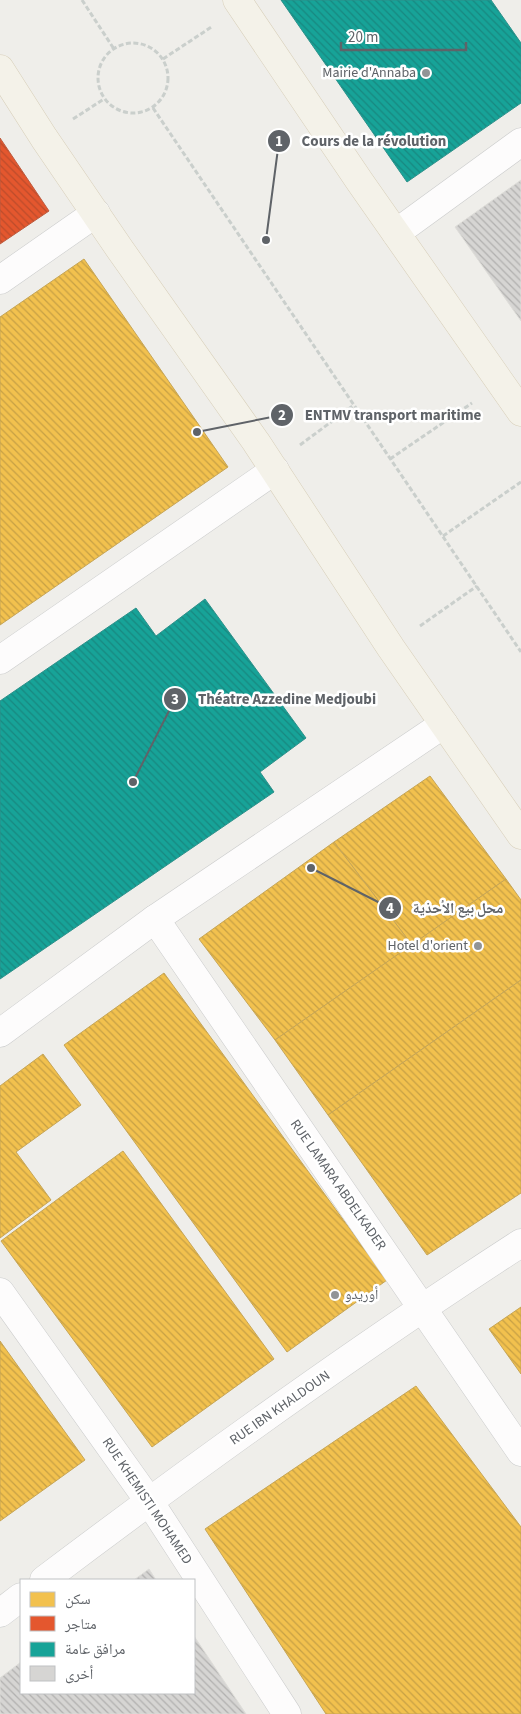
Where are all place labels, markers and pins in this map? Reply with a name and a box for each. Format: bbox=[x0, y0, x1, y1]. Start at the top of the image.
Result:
place label: Mairie d'Annaba bbox=[322, 63, 416, 83]
marker: Mairie d'Annaba bbox=[420, 67, 432, 79]
callout: Cours de la révolution bbox=[266, 126, 456, 156]
callout: ENTMV transport maritime bbox=[269, 400, 491, 430]
callout: Théatre Azzedine Medjoubi bbox=[163, 684, 386, 714]
callout: محل بيع الأحذية bbox=[377, 893, 513, 923]
place label: Hotel d'orient bbox=[388, 936, 468, 956]
marker: Hotel d'orient bbox=[472, 940, 484, 952]
place label: أوريدو bbox=[345, 1285, 378, 1305]
marker: أوريدو bbox=[329, 1289, 341, 1301]

